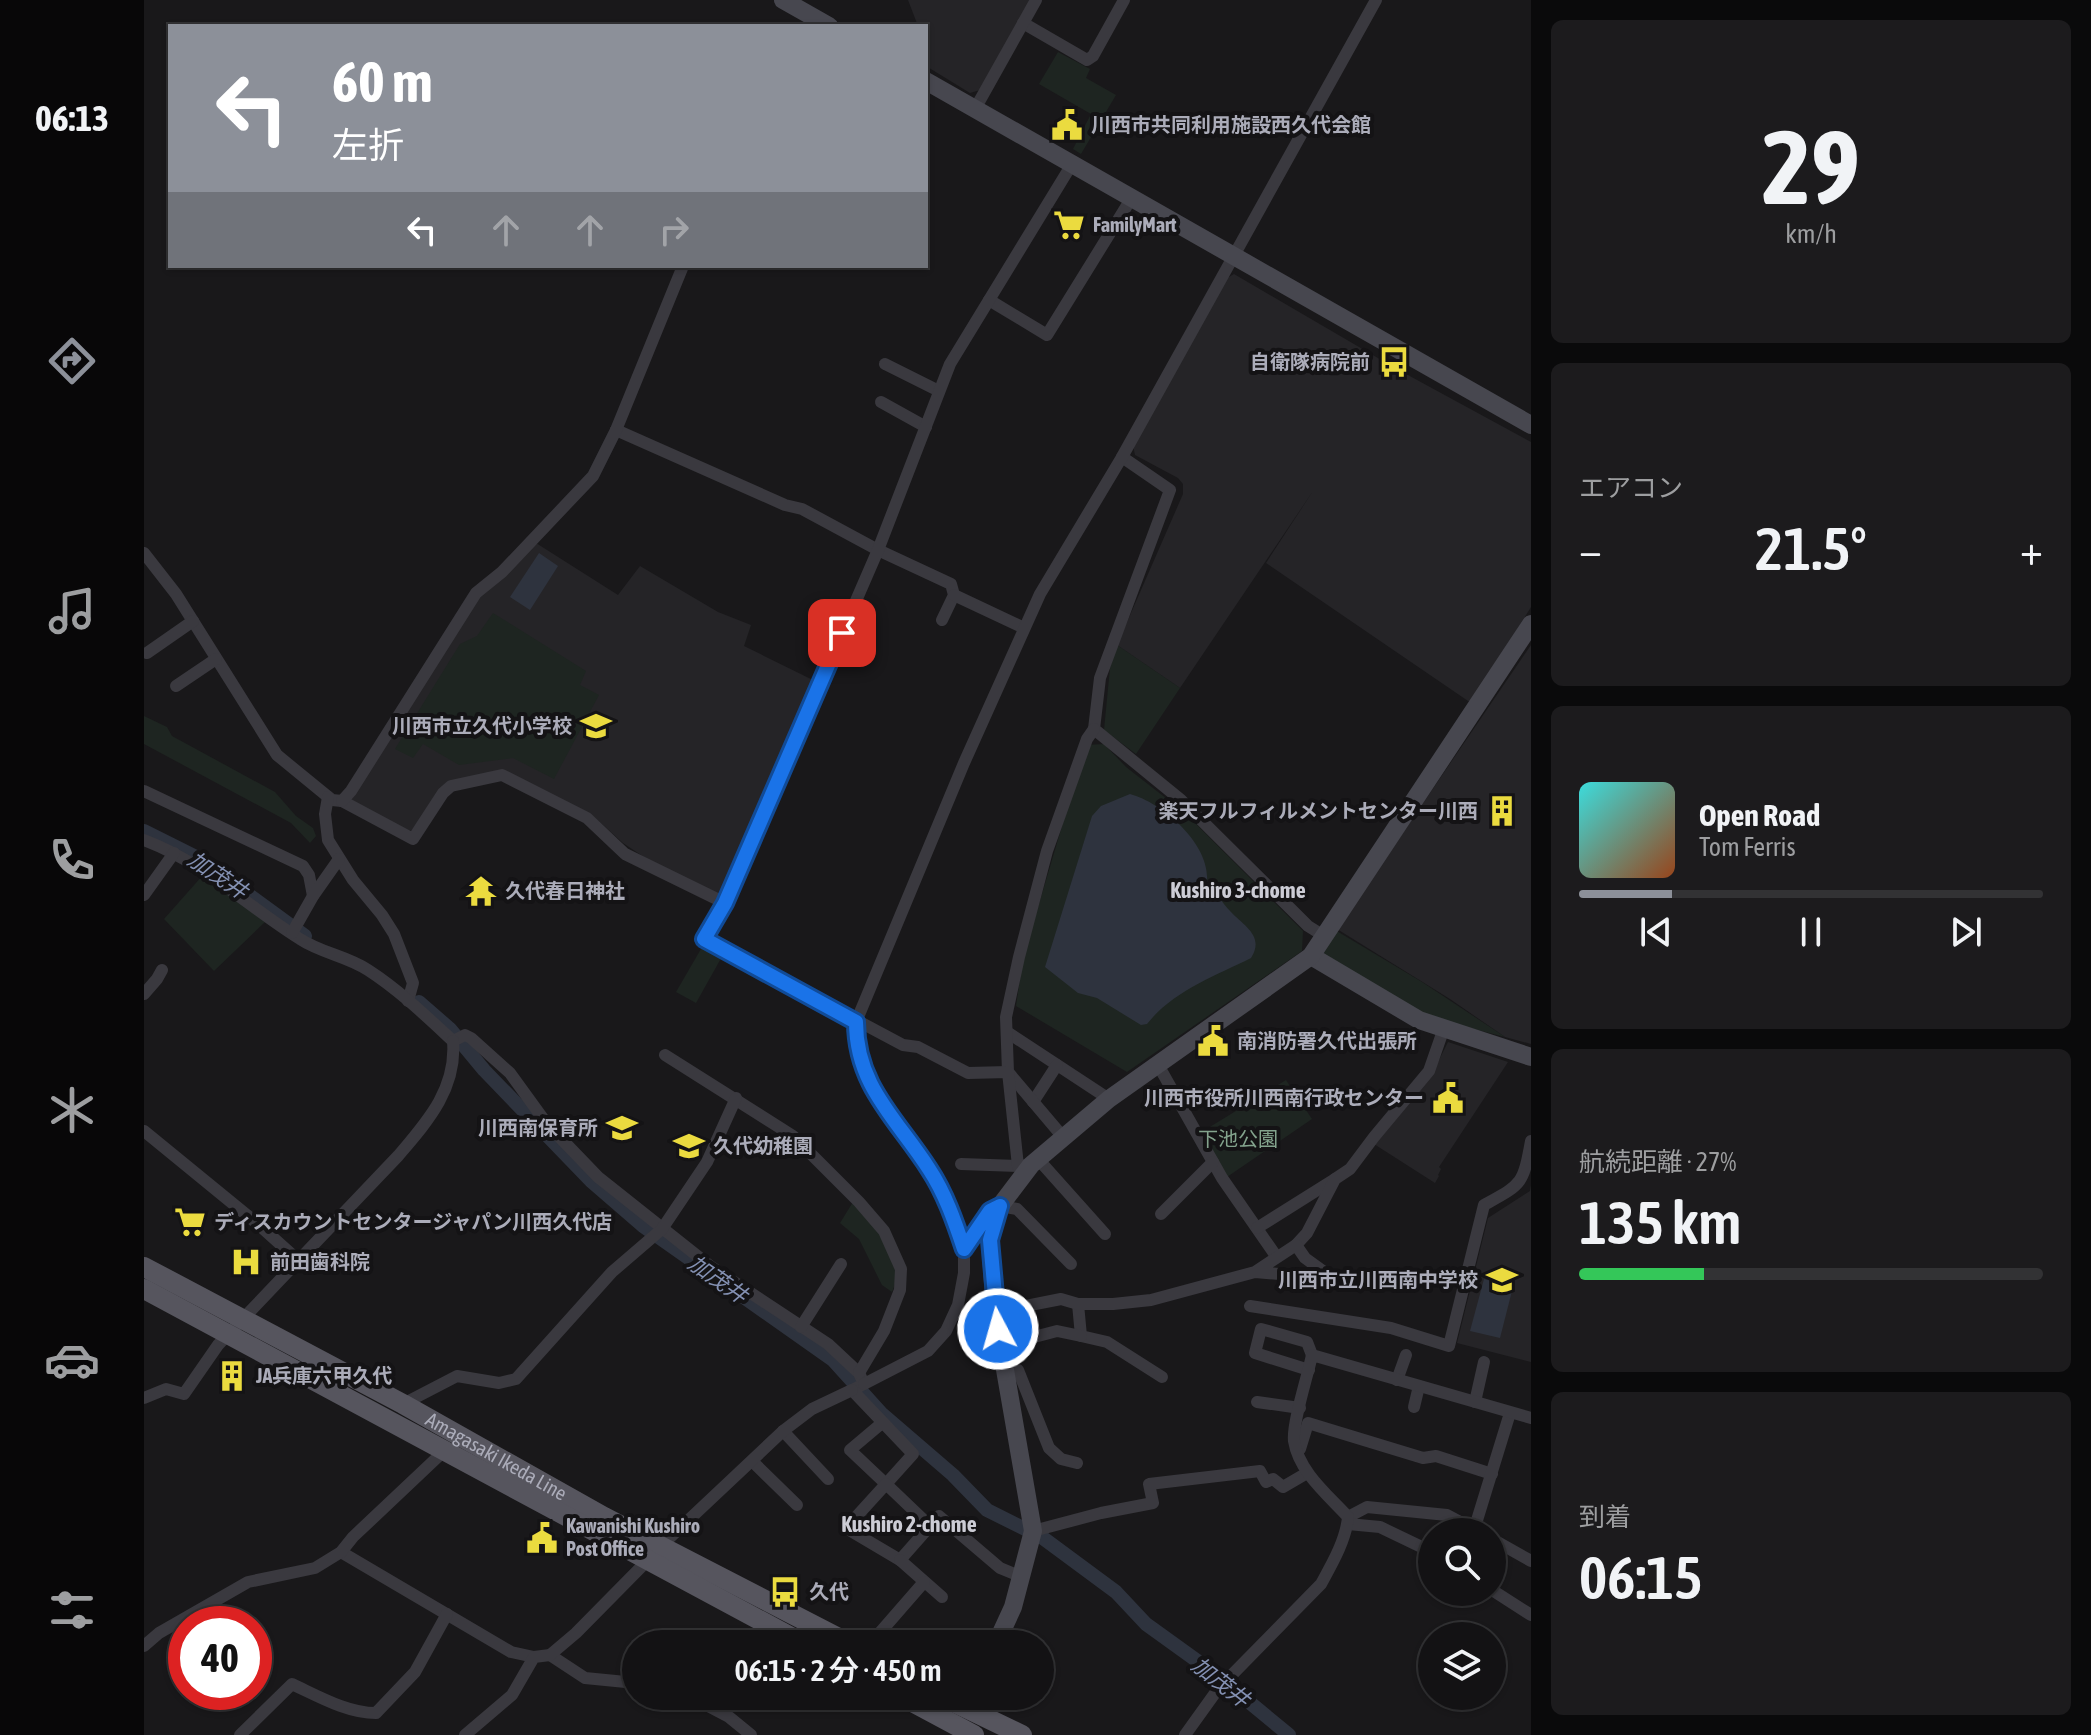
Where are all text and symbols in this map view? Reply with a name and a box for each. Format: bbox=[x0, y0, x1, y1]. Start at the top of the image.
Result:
text: 60 m bbox=[332, 50, 433, 114]
icon: left bbox=[200, 56, 304, 160]
text: 06:13 bbox=[35, 97, 109, 139]
text: 29 bbox=[1762, 107, 1860, 226]
public building icon: 川西市共同利用施設西久代会館 bbox=[1050, 108, 1084, 142]
place label: 川西市共同利用施設西久代会館 bbox=[1091, 113, 1371, 136]
text: 左折 bbox=[332, 124, 404, 166]
icon: left bbox=[400, 208, 444, 252]
icon: ahead bbox=[484, 208, 528, 252]
icon: ahead bbox=[568, 208, 612, 252]
icon: right bbox=[652, 208, 696, 252]
supermarket icon: FamilyMart bbox=[1052, 208, 1086, 242]
place label: FamilyMart bbox=[1093, 213, 1177, 236]
text: km/h bbox=[1785, 219, 1837, 249]
icon: directions bbox=[44, 333, 100, 389]
bus stop icon: 自衛隊病院前 bbox=[1377, 345, 1411, 379]
place label: 自衛隊病院前 bbox=[1250, 350, 1370, 373]
text: エアコン bbox=[1579, 473, 1683, 503]
text: 21.5° bbox=[1755, 514, 1867, 583]
text: − bbox=[1579, 524, 1602, 574]
text: + bbox=[2020, 524, 2043, 574]
icon: music bbox=[44, 583, 100, 639]
pin bbox=[808, 599, 876, 667]
icon: arrive bbox=[820, 611, 864, 655]
school or university icon: 川西市立久代小学校 bbox=[579, 709, 613, 743]
place label: 川西市立久代小学校 bbox=[392, 714, 572, 737]
building icon: 楽天フルフィルメントセンター川西 bbox=[1485, 794, 1519, 828]
text: Open Road bbox=[1699, 798, 1820, 832]
place label: 楽天フルフィルメントセンター川西 bbox=[1158, 799, 1478, 822]
icon: phone bbox=[44, 832, 100, 888]
text: Tom Ferris bbox=[1699, 832, 1796, 862]
water label: 加茂井 bbox=[183, 846, 254, 905]
temple icon: 久代春日神社 bbox=[464, 874, 498, 908]
district label: Kushiro 3-chome bbox=[1170, 877, 1306, 903]
place label: 久代春日神社 bbox=[505, 879, 625, 902]
icon: previous bbox=[1634, 910, 1678, 954]
icon: pause bbox=[1789, 910, 1833, 954]
icon: next bbox=[1944, 910, 1988, 954]
public building icon: 南消防署久代出張所 bbox=[1196, 1024, 1230, 1058]
place label: 南消防署久代出張所 bbox=[1237, 1029, 1417, 1052]
public building icon: 川西市役所川西南行政センター bbox=[1431, 1081, 1465, 1115]
icon: climate bbox=[44, 1082, 100, 1138]
place label: 川西市役所川西南行政センター bbox=[1144, 1086, 1424, 1109]
school or university icon: 川西南保育所 bbox=[605, 1111, 639, 1145]
place label: 川西南保育所 bbox=[478, 1116, 598, 1139]
park label: 下池公園 bbox=[1198, 1127, 1278, 1150]
school or university icon: 久代幼稚園 bbox=[672, 1129, 706, 1163]
place label: 久代幼稚園 bbox=[713, 1134, 813, 1157]
text: 航続距離 · 27% bbox=[1579, 1147, 1736, 1177]
text: 135 km bbox=[1579, 1188, 1741, 1257]
supermarket icon: ディスカウントセンタージャパン川西久代店 bbox=[173, 1205, 207, 1239]
place label: ディスカウントセンタージャパン川西久代店 bbox=[214, 1210, 612, 1233]
hospital icon: 前田歯科院 bbox=[229, 1245, 263, 1279]
water label: 加茂井 bbox=[684, 1249, 754, 1310]
place label: 前田歯科院 bbox=[270, 1250, 370, 1273]
school or university icon: 川西市立川西南中学校 bbox=[1485, 1263, 1519, 1297]
place label: 川西市立川西南中学校 bbox=[1278, 1268, 1478, 1291]
position arrow bbox=[956, 1287, 1040, 1371]
icon: car bbox=[44, 1332, 100, 1388]
building icon: JA兵庫六甲久代 bbox=[215, 1359, 249, 1393]
place label: JA兵庫六甲久代 bbox=[255, 1364, 392, 1387]
street label: Amagasaki Ikeda Line bbox=[422, 1407, 571, 1505]
text: 到着 bbox=[1579, 1502, 1631, 1532]
district label: Kushiro 2-chome bbox=[841, 1511, 977, 1537]
place label: Kawanishi Kushiro Post Office bbox=[566, 1514, 700, 1560]
map controls bbox=[1418, 1518, 1506, 1710]
button: search bbox=[1418, 1518, 1506, 1606]
public building icon: Kawanishi Kushiro Post Office bbox=[525, 1521, 559, 1555]
text: 06:15 bbox=[1579, 1543, 1702, 1612]
bus stop icon: 久代 bbox=[768, 1575, 802, 1609]
place label: 久代 bbox=[809, 1580, 849, 1603]
icon: filters bbox=[44, 1582, 100, 1638]
speed limit sign: 40 bbox=[168, 1606, 272, 1710]
button: layers bbox=[1418, 1622, 1506, 1710]
water label: 加茂井 bbox=[1187, 1651, 1257, 1714]
text: 06:15 · 2 分 · 450 m bbox=[734, 1653, 942, 1687]

